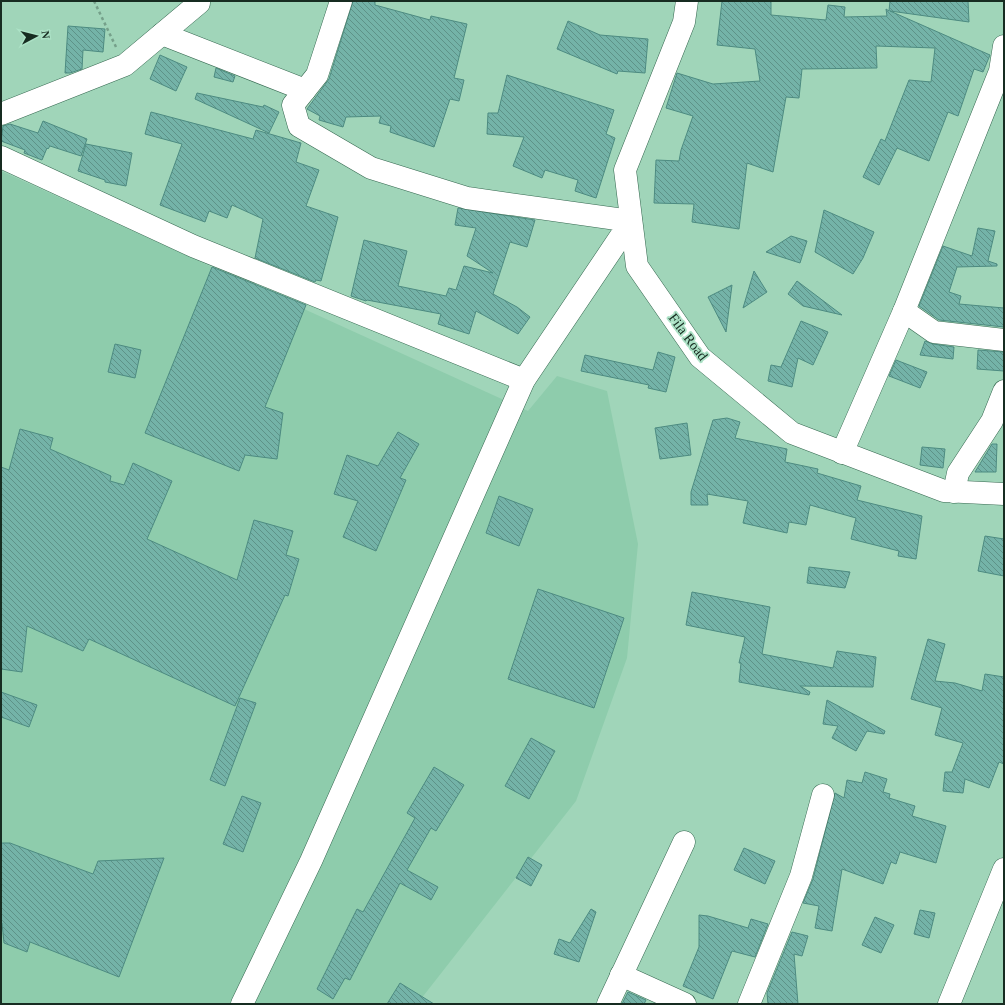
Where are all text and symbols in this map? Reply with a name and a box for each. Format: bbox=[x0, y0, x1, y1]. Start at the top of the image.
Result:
north arrow bbox=[16, 16, 56, 56]
text: N bbox=[39, 30, 52, 40]
street label: Fila Road bbox=[666, 311, 710, 363]

